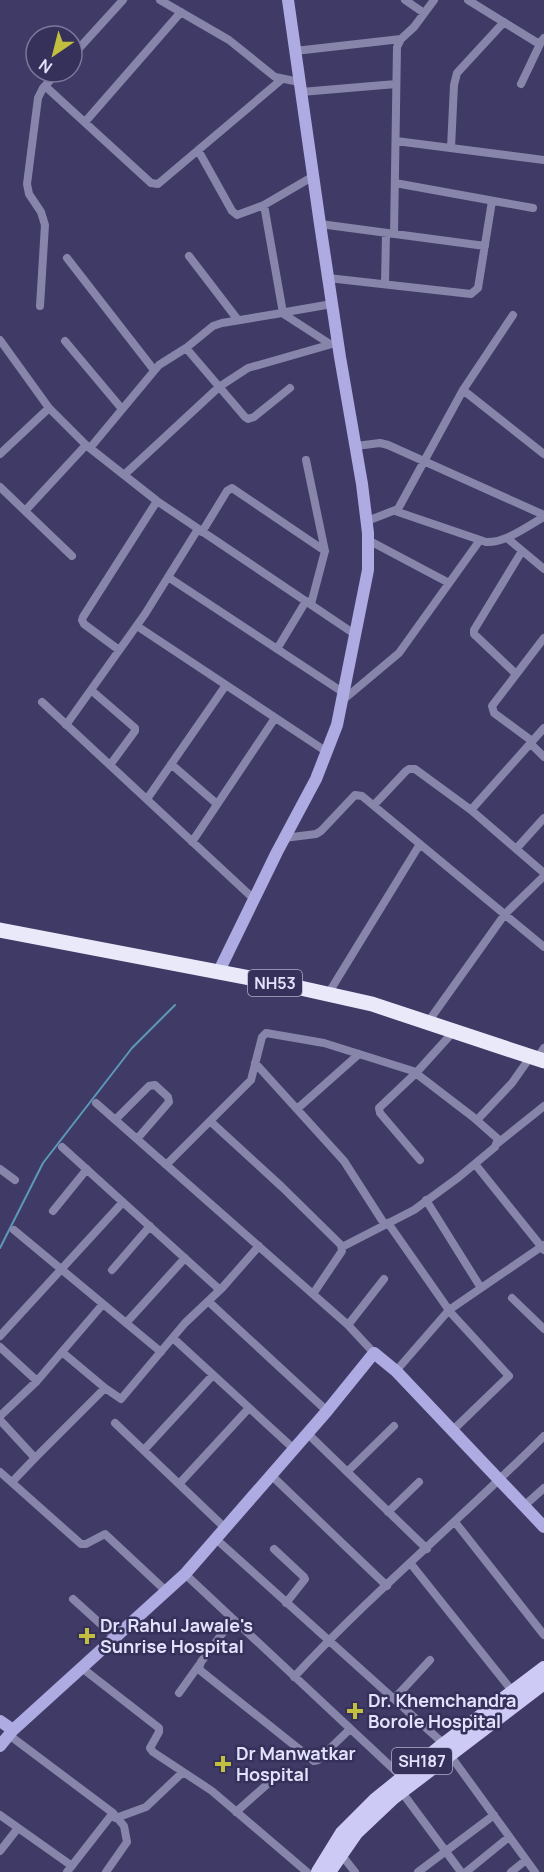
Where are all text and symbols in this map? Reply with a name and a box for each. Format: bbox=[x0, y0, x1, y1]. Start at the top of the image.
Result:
north arrow bbox=[24, 24, 84, 84]
text: N bbox=[34, 54, 56, 79]
road number: NH53 bbox=[248, 970, 302, 996]
place label: Dr. Rahul Jawale's Sunrise Hospital bbox=[100, 1613, 253, 1658]
marker: Dr. Rahul Jawale's Sunrise Hospital bbox=[78, 1627, 96, 1645]
place label: Dr. Khemchandra Borole Hospital bbox=[368, 1688, 516, 1733]
marker: Dr. Khemchandra Borole Hospital bbox=[346, 1702, 364, 1720]
place label: Dr Manwatkar Hospital bbox=[236, 1741, 356, 1786]
road number: SH187 bbox=[392, 1748, 452, 1774]
marker: Dr Manwatkar Hospital bbox=[214, 1755, 232, 1773]

